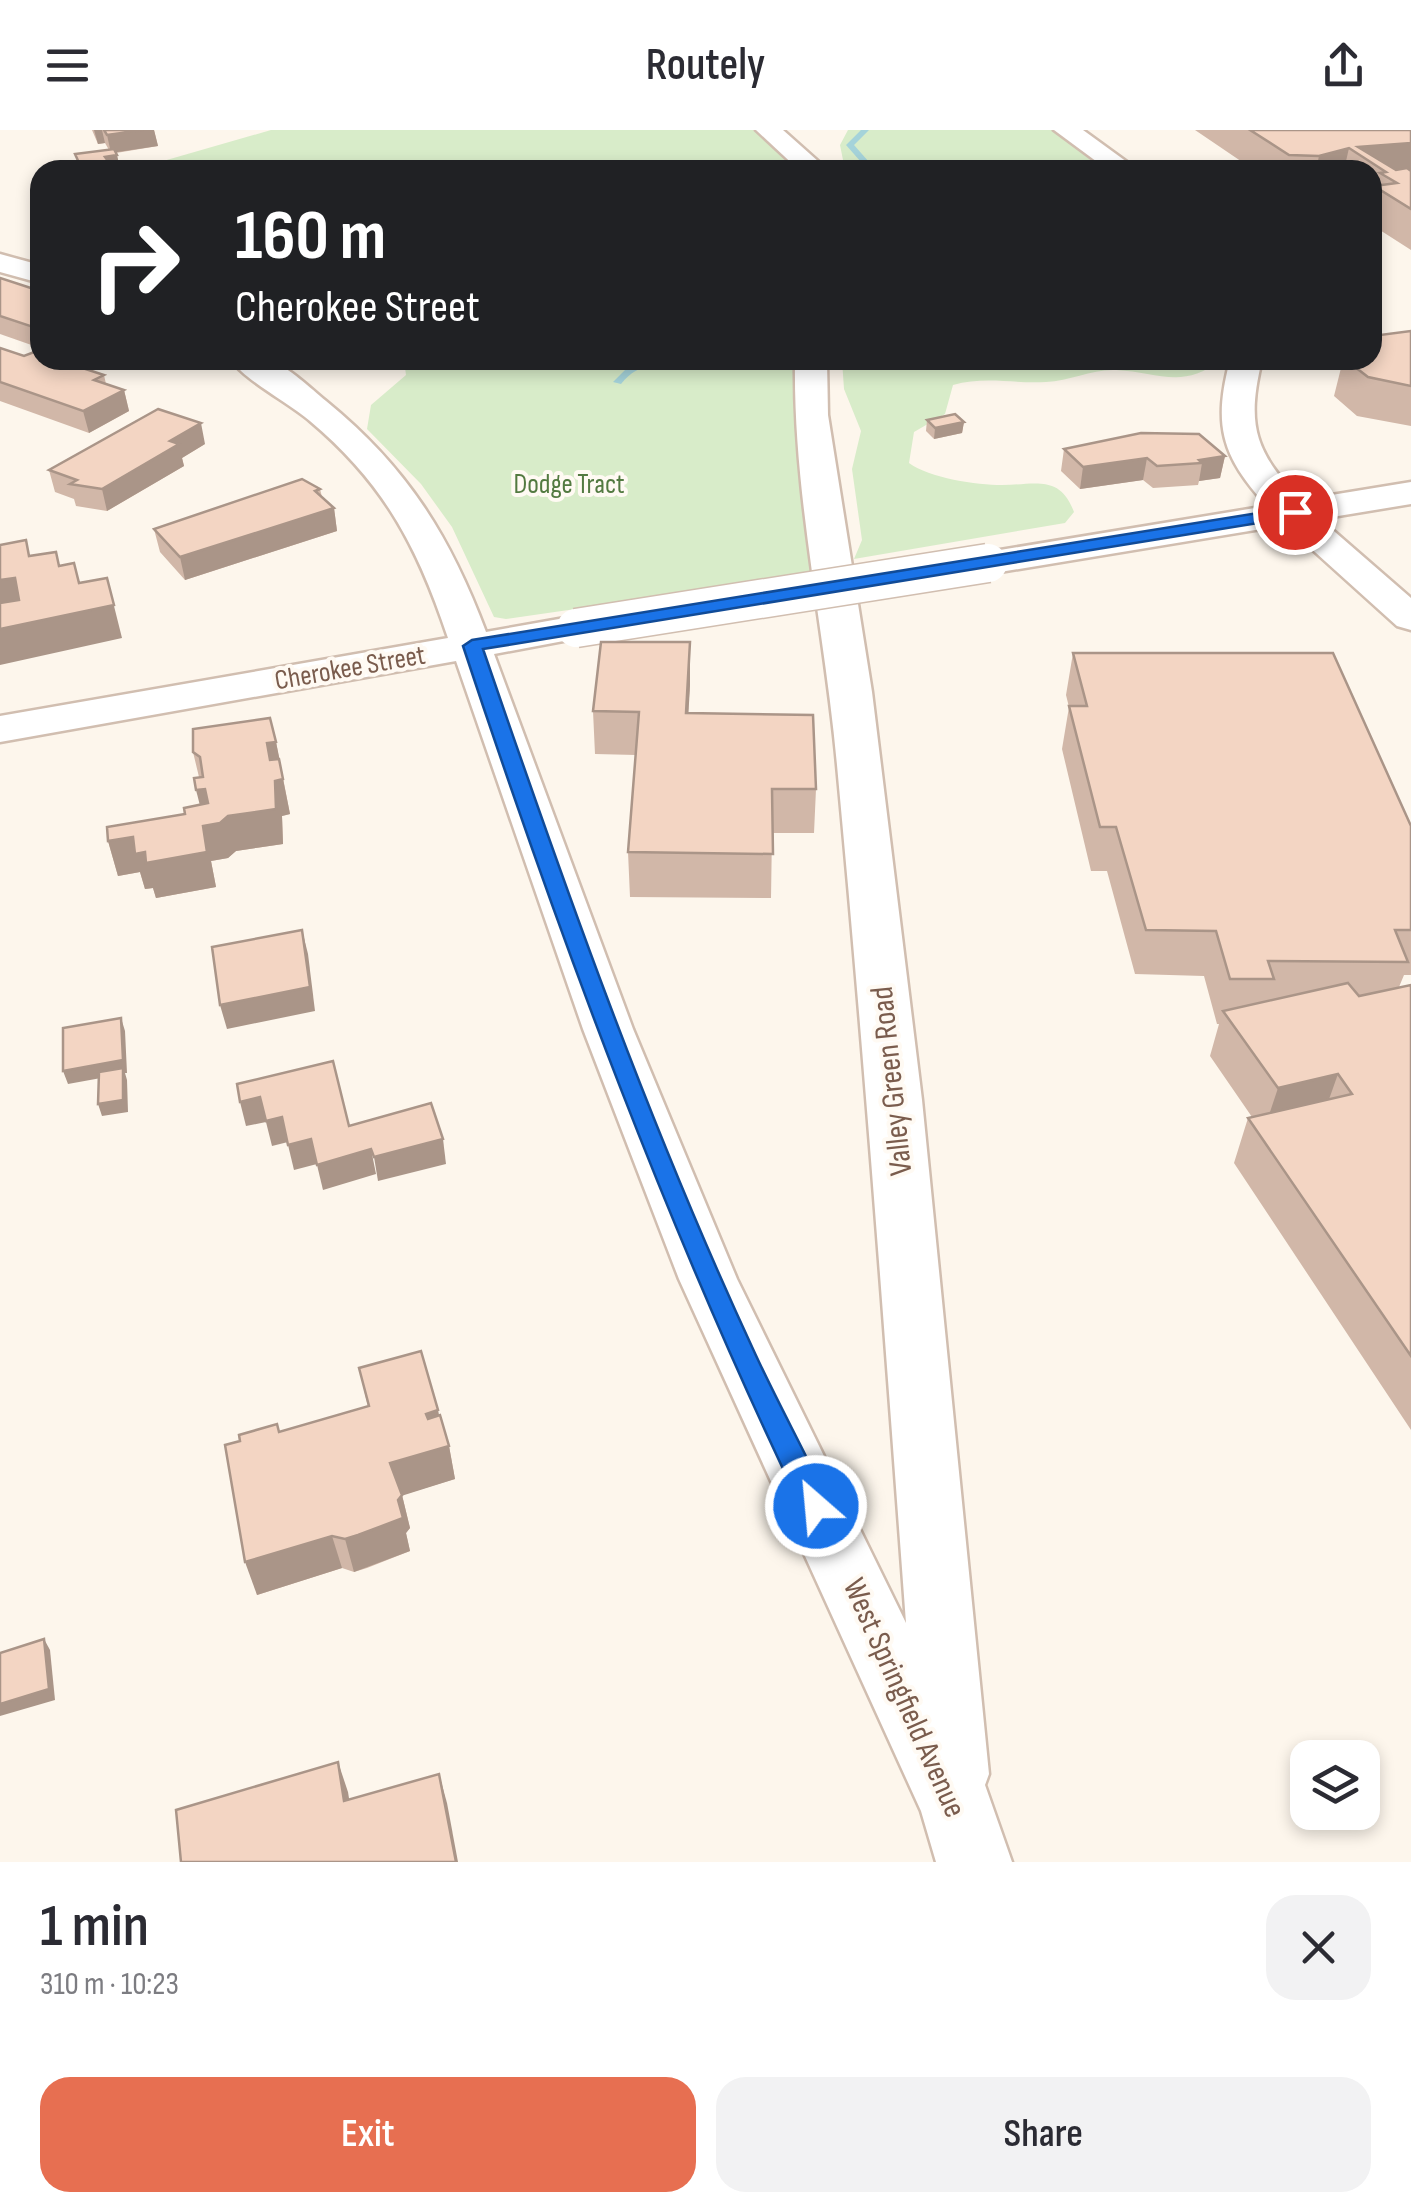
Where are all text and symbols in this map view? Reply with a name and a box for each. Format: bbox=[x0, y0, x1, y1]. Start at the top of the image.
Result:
icon: menu bbox=[40, 38, 95, 93]
text: Routely bbox=[646, 38, 765, 93]
icon: share bbox=[1316, 38, 1371, 93]
text: 160 m bbox=[235, 195, 386, 279]
icon: right bbox=[70, 200, 200, 330]
text: Cherokee Street bbox=[235, 280, 480, 335]
park label: Dodge Tract bbox=[513, 468, 625, 501]
pin bbox=[1253, 470, 1338, 555]
icon: arrive bbox=[1268, 485, 1323, 540]
street label: Cherokee Street bbox=[272, 639, 428, 697]
street label: Valley Green Road bbox=[863, 984, 921, 1178]
position arrow bbox=[764, 1454, 868, 1558]
street label: West Springfield Avenue bbox=[834, 1572, 974, 1824]
map controls bbox=[1290, 1740, 1380, 1830]
button: layers bbox=[1290, 1740, 1380, 1830]
text: 1 min bbox=[40, 1891, 149, 1963]
button: close bbox=[1266, 1895, 1371, 2000]
text: 310 m · 10:23 bbox=[40, 1965, 179, 2004]
button: Exit bbox=[40, 2077, 696, 2192]
button: Share bbox=[716, 2077, 1371, 2192]

